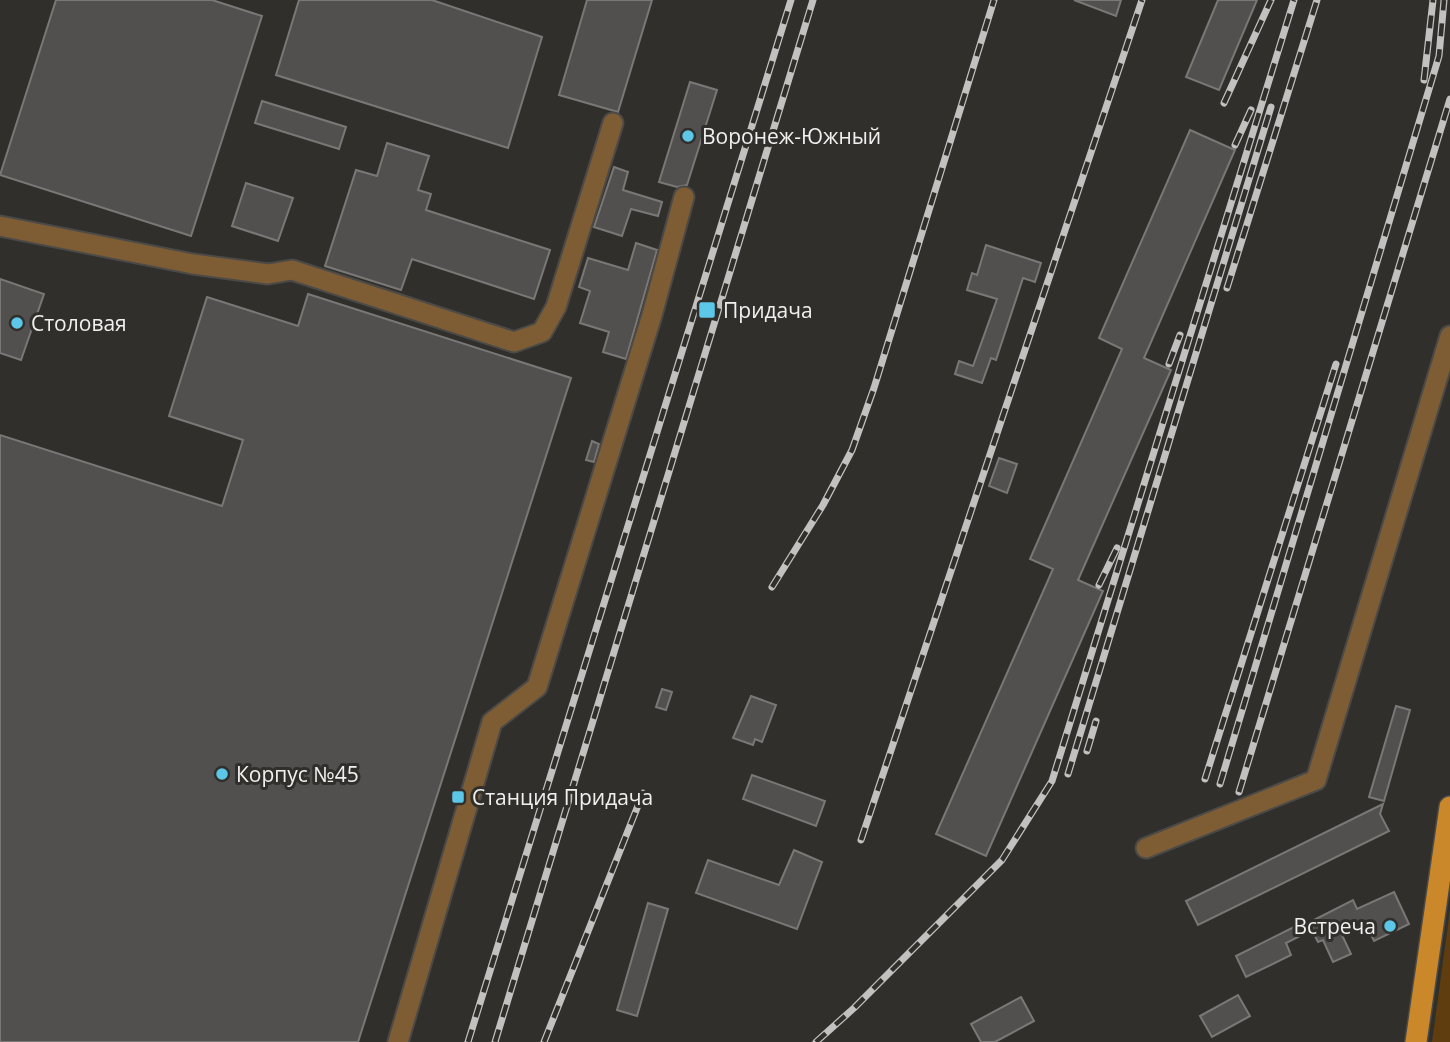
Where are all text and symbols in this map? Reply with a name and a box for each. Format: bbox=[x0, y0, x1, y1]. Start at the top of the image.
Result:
place label: Воронеж-Южный bbox=[702, 122, 881, 150]
marker: Воронеж-Южный bbox=[680, 128, 696, 144]
place label: Придача bbox=[723, 296, 813, 324]
marker: Придача bbox=[697, 300, 717, 320]
place label: Столовая bbox=[31, 309, 127, 337]
marker: Столовая bbox=[9, 315, 25, 331]
place label: Корпус №45 bbox=[236, 760, 359, 788]
marker: Корпус №45 bbox=[214, 766, 230, 782]
place label: Станция Придача bbox=[472, 783, 653, 811]
marker: Станция Придача bbox=[450, 789, 466, 805]
place label: Встреча bbox=[1293, 912, 1376, 940]
marker: Встреча bbox=[1382, 918, 1398, 934]

